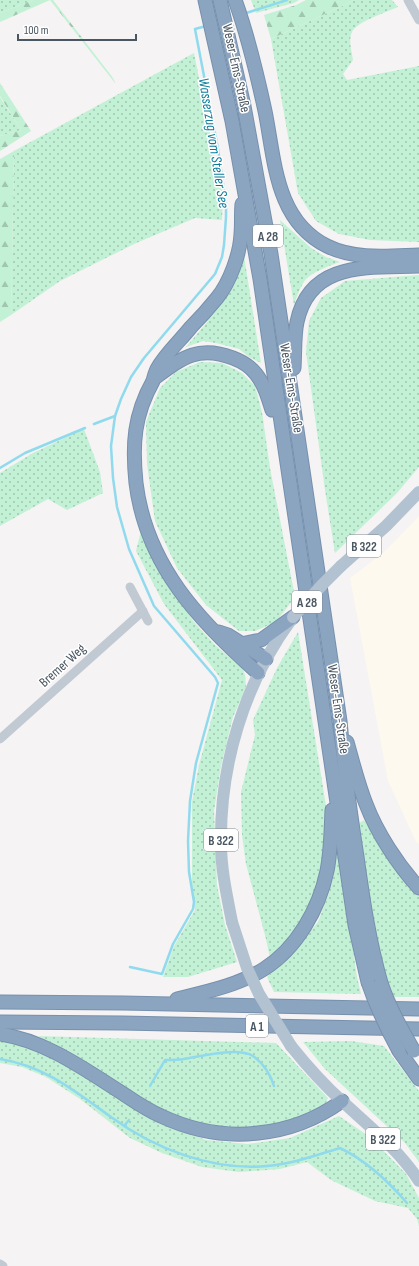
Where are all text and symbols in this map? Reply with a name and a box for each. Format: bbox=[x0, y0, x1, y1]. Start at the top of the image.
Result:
scale bar bbox=[18, 16, 136, 42]
street label: Weser-Ems-Straße bbox=[219, 22, 254, 114]
text: 100 m bbox=[24, 23, 49, 38]
water label: Wasserzug vom Steller See bbox=[194, 77, 233, 210]
road number: A 28 bbox=[253, 225, 283, 247]
street label: Weser-Ems-Straße bbox=[276, 342, 307, 434]
road number: B 322 bbox=[347, 535, 381, 557]
road number: A 28 bbox=[292, 591, 322, 613]
street label: Bremer Weg bbox=[36, 640, 89, 691]
street label: Weser-Ems-Straße bbox=[324, 663, 353, 755]
road number: B 322 bbox=[204, 829, 238, 851]
road number: A 1 bbox=[246, 1015, 268, 1037]
road number: B 322 bbox=[366, 1128, 400, 1150]

